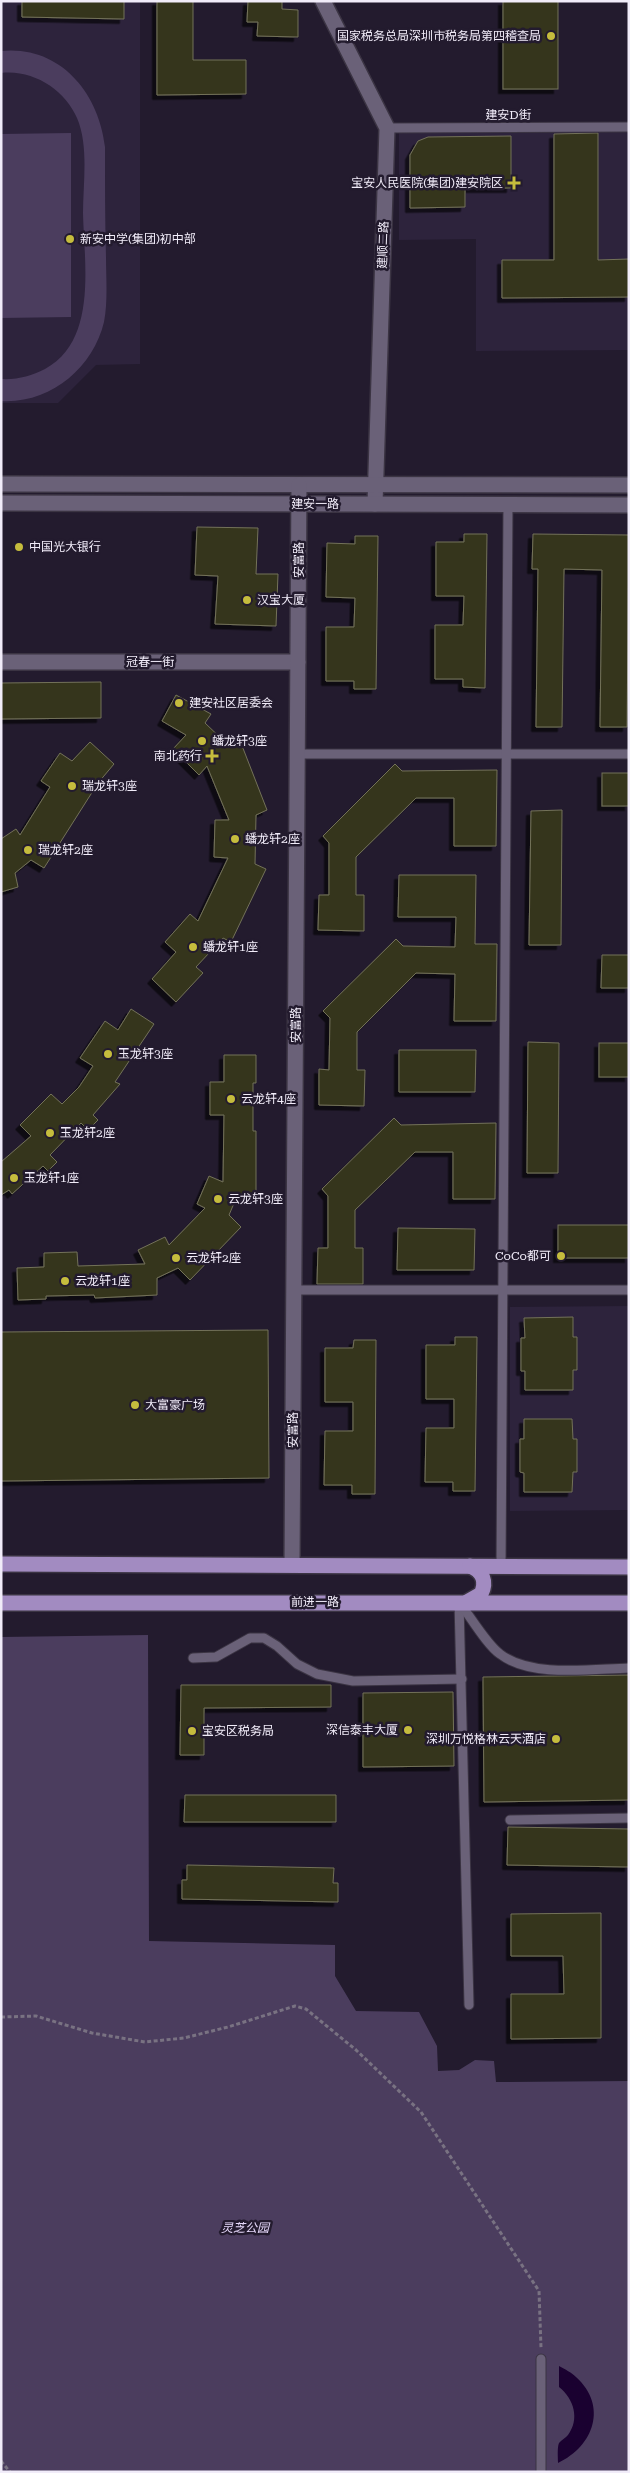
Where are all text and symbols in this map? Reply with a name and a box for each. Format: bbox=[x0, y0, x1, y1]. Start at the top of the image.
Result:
place label: 国家税务总局深圳市税务局第四稽查局 bbox=[337, 29, 541, 43]
marker: 国家税务总局深圳市税务局第四稽查局 bbox=[545, 30, 557, 42]
street label: 建安D街 bbox=[485, 108, 531, 122]
place label: 宝安人民医院(集团)建安院区 bbox=[351, 176, 503, 190]
marker: 宝安人民医院(集团)建安院区 bbox=[507, 176, 521, 190]
street label: 建顺二路 bbox=[375, 221, 391, 269]
place label: 新安中学(集团)初中部 bbox=[80, 232, 196, 246]
marker: 新安中学(集团)初中部 bbox=[64, 233, 76, 245]
street label: 建安一路 bbox=[291, 497, 339, 511]
place label: 中国光大银行 bbox=[29, 540, 101, 554]
marker: 中国光大银行 bbox=[13, 541, 25, 553]
street label: 安富路 bbox=[292, 542, 306, 578]
place label: 汉宝大厦 bbox=[257, 593, 305, 607]
marker: 汉宝大厦 bbox=[241, 594, 253, 606]
street label: 冠春一街 bbox=[126, 655, 174, 669]
place label: 建安社区居委会 bbox=[189, 696, 273, 710]
marker: 建安社区居委会 bbox=[173, 697, 185, 709]
place label: 蟠龙轩3座 bbox=[212, 734, 267, 748]
marker: 蟠龙轩3座 bbox=[196, 735, 208, 747]
place label: 南北药行 bbox=[154, 749, 202, 763]
marker: 南北药行 bbox=[206, 750, 218, 762]
place label: 瑞龙轩3座 bbox=[82, 779, 137, 793]
marker: 瑞龙轩3座 bbox=[66, 780, 78, 792]
place label: 蟠龙轩2座 bbox=[245, 832, 300, 846]
marker: 蟠龙轩2座 bbox=[229, 833, 241, 845]
place label: 瑞龙轩2座 bbox=[38, 843, 93, 857]
marker: 瑞龙轩2座 bbox=[22, 844, 34, 856]
place label: 蟠龙轩1座 bbox=[203, 940, 258, 954]
marker: 蟠龙轩1座 bbox=[187, 941, 199, 953]
street label: 安富路 bbox=[289, 1007, 303, 1043]
place label: 玉龙轩3座 bbox=[118, 1047, 173, 1061]
marker: 玉龙轩3座 bbox=[102, 1048, 114, 1060]
place label: 云龙轩4座 bbox=[241, 1092, 296, 1106]
marker: 云龙轩4座 bbox=[225, 1093, 237, 1105]
place label: 玉龙轩2座 bbox=[60, 1126, 115, 1140]
marker: 玉龙轩2座 bbox=[44, 1127, 56, 1139]
place label: 玉龙轩1座 bbox=[24, 1171, 79, 1185]
marker: 玉龙轩1座 bbox=[8, 1172, 20, 1184]
place label: 云龙轩3座 bbox=[228, 1192, 283, 1206]
marker: 云龙轩3座 bbox=[212, 1193, 224, 1205]
place label: CoCo都可 bbox=[495, 1249, 551, 1263]
marker: CoCo都可 bbox=[555, 1250, 567, 1262]
place label: 云龙轩2座 bbox=[186, 1251, 241, 1265]
marker: 云龙轩2座 bbox=[170, 1252, 182, 1264]
place label: 云龙轩1座 bbox=[75, 1274, 130, 1288]
marker: 云龙轩1座 bbox=[59, 1275, 71, 1287]
place label: 大富豪广场 bbox=[145, 1398, 205, 1412]
marker: 大富豪广场 bbox=[129, 1399, 141, 1411]
street label: 安富路 bbox=[286, 1412, 300, 1448]
street label: 前进一路 bbox=[291, 1595, 339, 1609]
place label: 深信泰丰大厦 bbox=[326, 1723, 398, 1737]
place label: 宝安区税务局 bbox=[202, 1724, 274, 1738]
marker: 深信泰丰大厦 bbox=[402, 1724, 414, 1736]
marker: 宝安区税务局 bbox=[186, 1725, 198, 1737]
place label: 深圳万悦格林云天酒店 bbox=[426, 1732, 546, 1746]
marker: 深圳万悦格林云天酒店 bbox=[550, 1733, 562, 1745]
park label: 灵芝公园 bbox=[221, 2221, 271, 2235]

